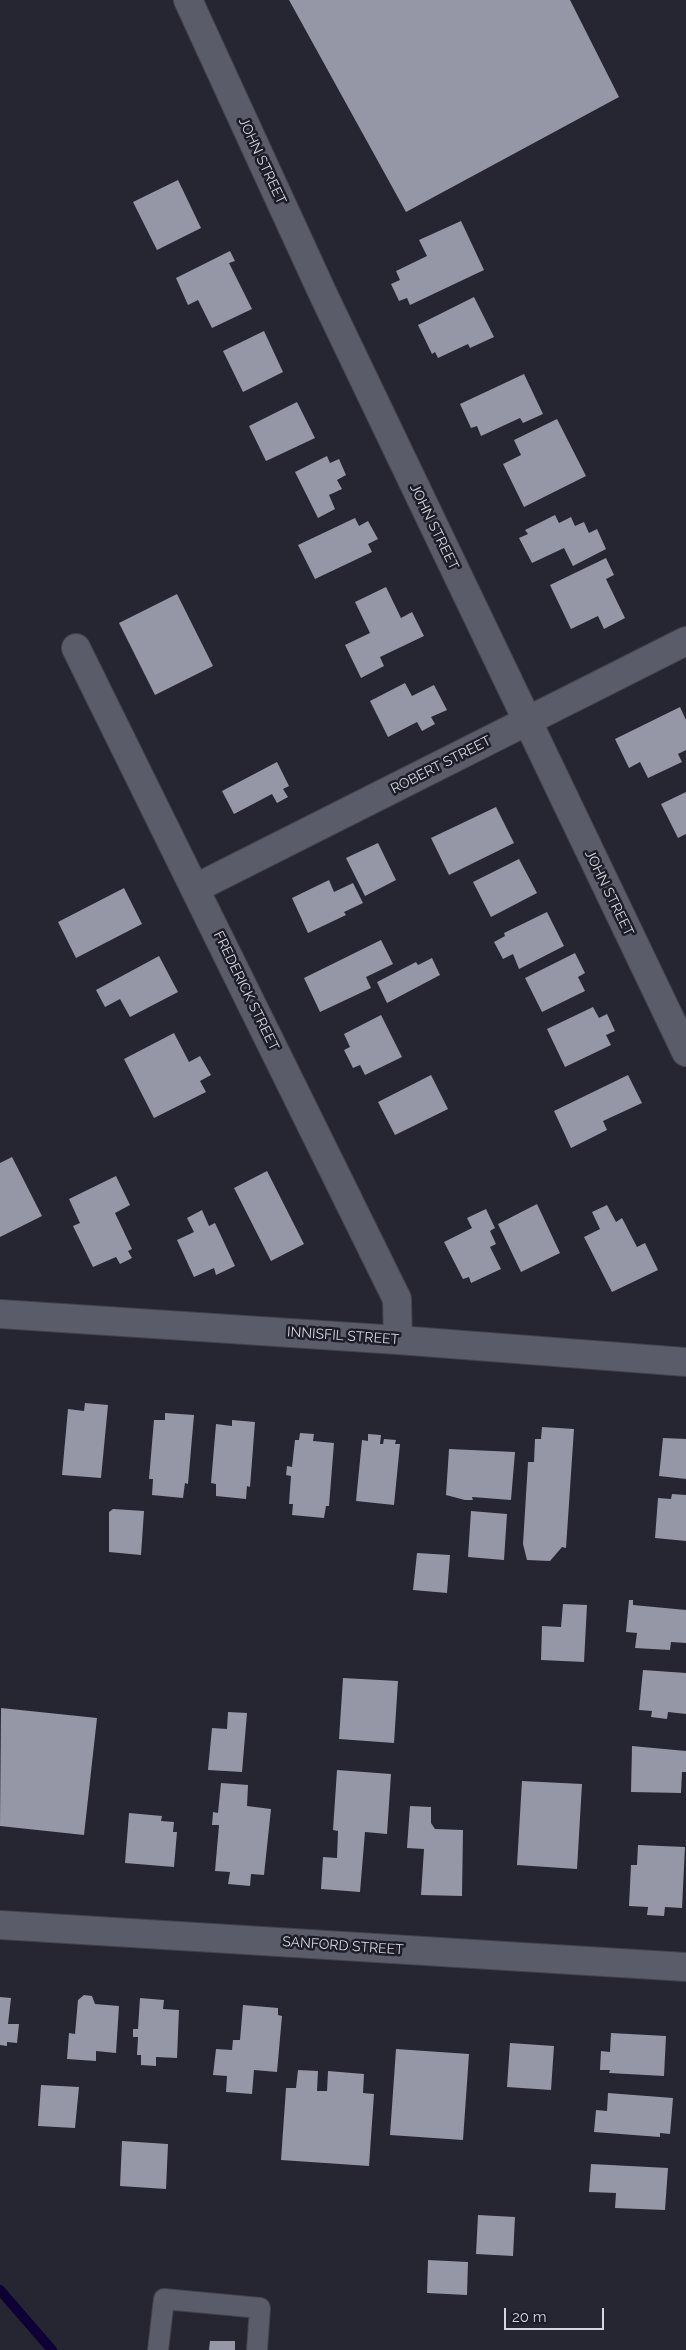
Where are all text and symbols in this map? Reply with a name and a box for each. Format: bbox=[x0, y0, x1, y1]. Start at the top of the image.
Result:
street label: JOHN STREET bbox=[235, 115, 289, 207]
street label: JOHN STREET bbox=[406, 481, 462, 573]
street label: ROBERT STREET bbox=[388, 732, 494, 798]
street label: JOHN STREET bbox=[581, 847, 637, 939]
street label: FREDERICK STREET bbox=[210, 928, 282, 1054]
street label: INNISFIL STREET bbox=[286, 1324, 400, 1348]
street label: SANFORD STREET bbox=[282, 1933, 404, 1959]
scale bar bbox=[506, 2298, 606, 2330]
text: 20 m bbox=[512, 2308, 547, 2326]

